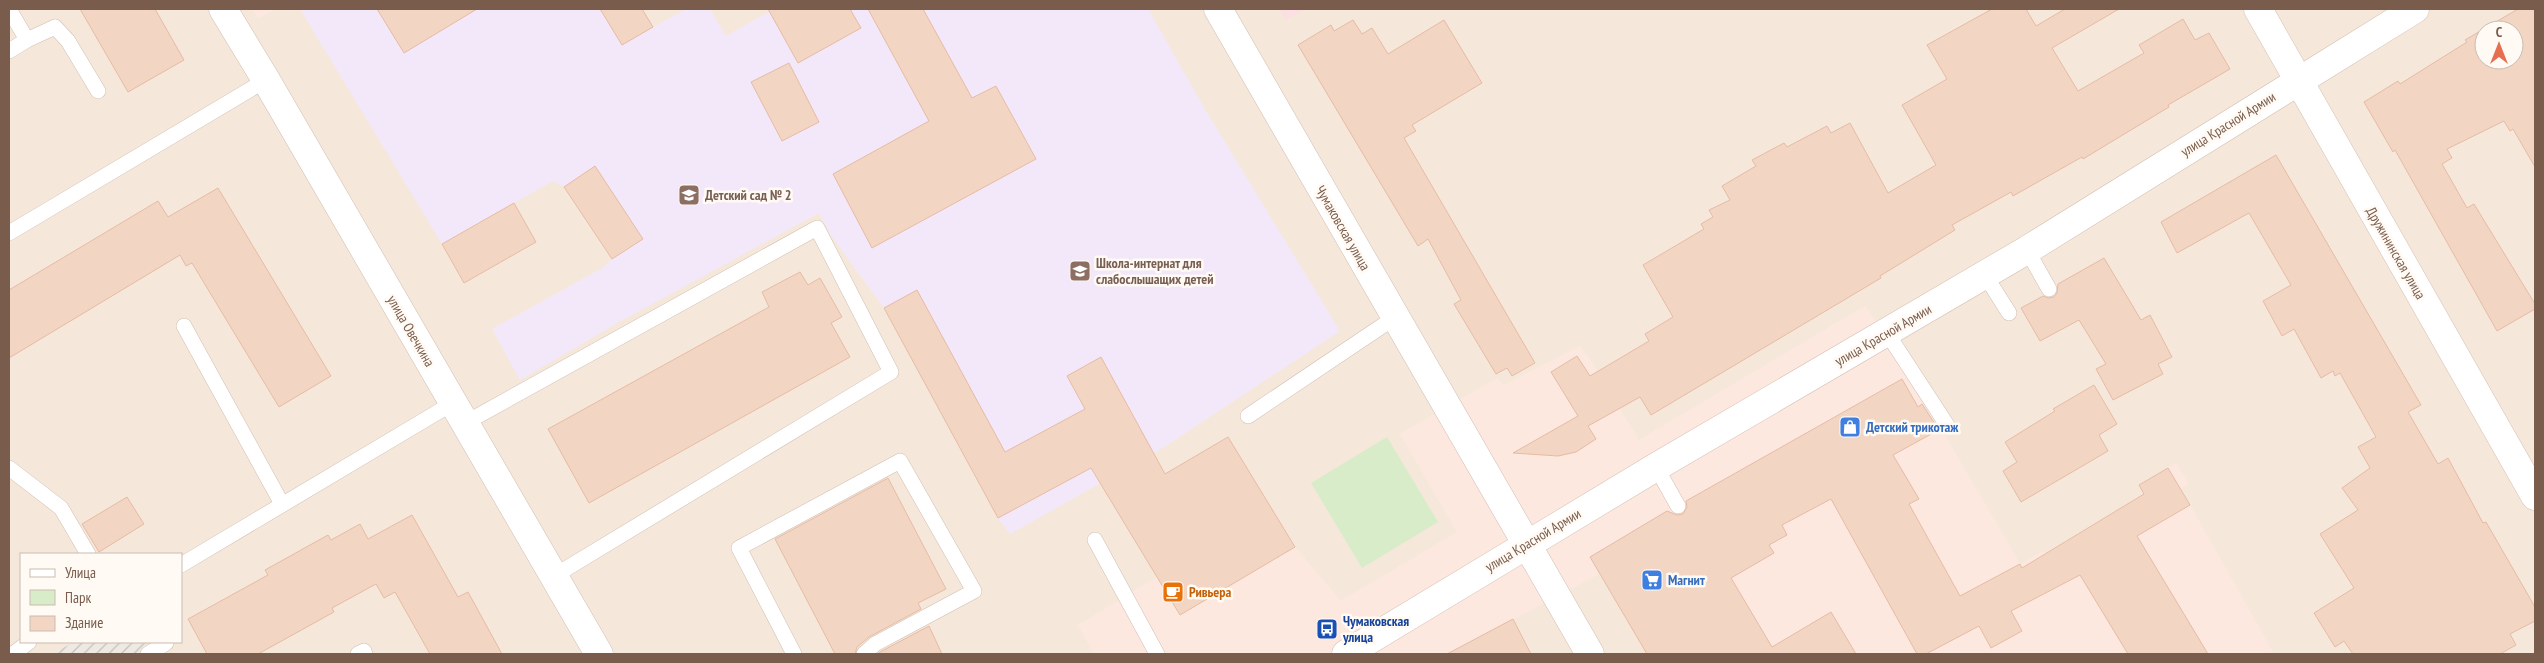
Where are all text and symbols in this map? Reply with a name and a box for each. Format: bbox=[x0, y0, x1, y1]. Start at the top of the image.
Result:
north arrow bbox=[2474, 20, 2524, 70]
text: С bbox=[2496, 23, 2503, 41]
street label: улица Красной Армии bbox=[2177, 88, 2279, 160]
street label: Чумаковская улица bbox=[1311, 182, 1375, 274]
school or university icon: Детский сад № 2 bbox=[677, 183, 701, 207]
place label: Детский сад № 2 bbox=[705, 186, 792, 204]
street label: Дружининская улица bbox=[2362, 204, 2430, 302]
place label: Школа-интернат для слабослышащих детей bbox=[1096, 254, 1214, 288]
school or university icon: Школа-интернат для слабослышащих детей bbox=[1068, 259, 1092, 283]
street label: улица Овечкина bbox=[383, 292, 439, 370]
street label: улица Красной Армии bbox=[1832, 300, 1934, 370]
shop icon: Детский трикотаж bbox=[1838, 415, 1862, 439]
place label: Детский трикотаж bbox=[1866, 418, 1959, 436]
street label: улица Красной Армии bbox=[1482, 504, 1584, 576]
legend bbox=[20, 553, 182, 643]
text: Улица bbox=[65, 563, 96, 582]
supermarket icon: Магнит bbox=[1640, 568, 1664, 592]
place label: Магнит bbox=[1668, 571, 1705, 589]
cafe icon: Ривьера bbox=[1161, 580, 1185, 604]
place label: Ривьера bbox=[1189, 583, 1232, 601]
text: Парк bbox=[65, 588, 91, 607]
place label: Чумаковская улица bbox=[1342, 612, 1409, 646]
text: Здание bbox=[65, 613, 103, 632]
bus stop icon: Чумаковская улица bbox=[1315, 617, 1339, 641]

